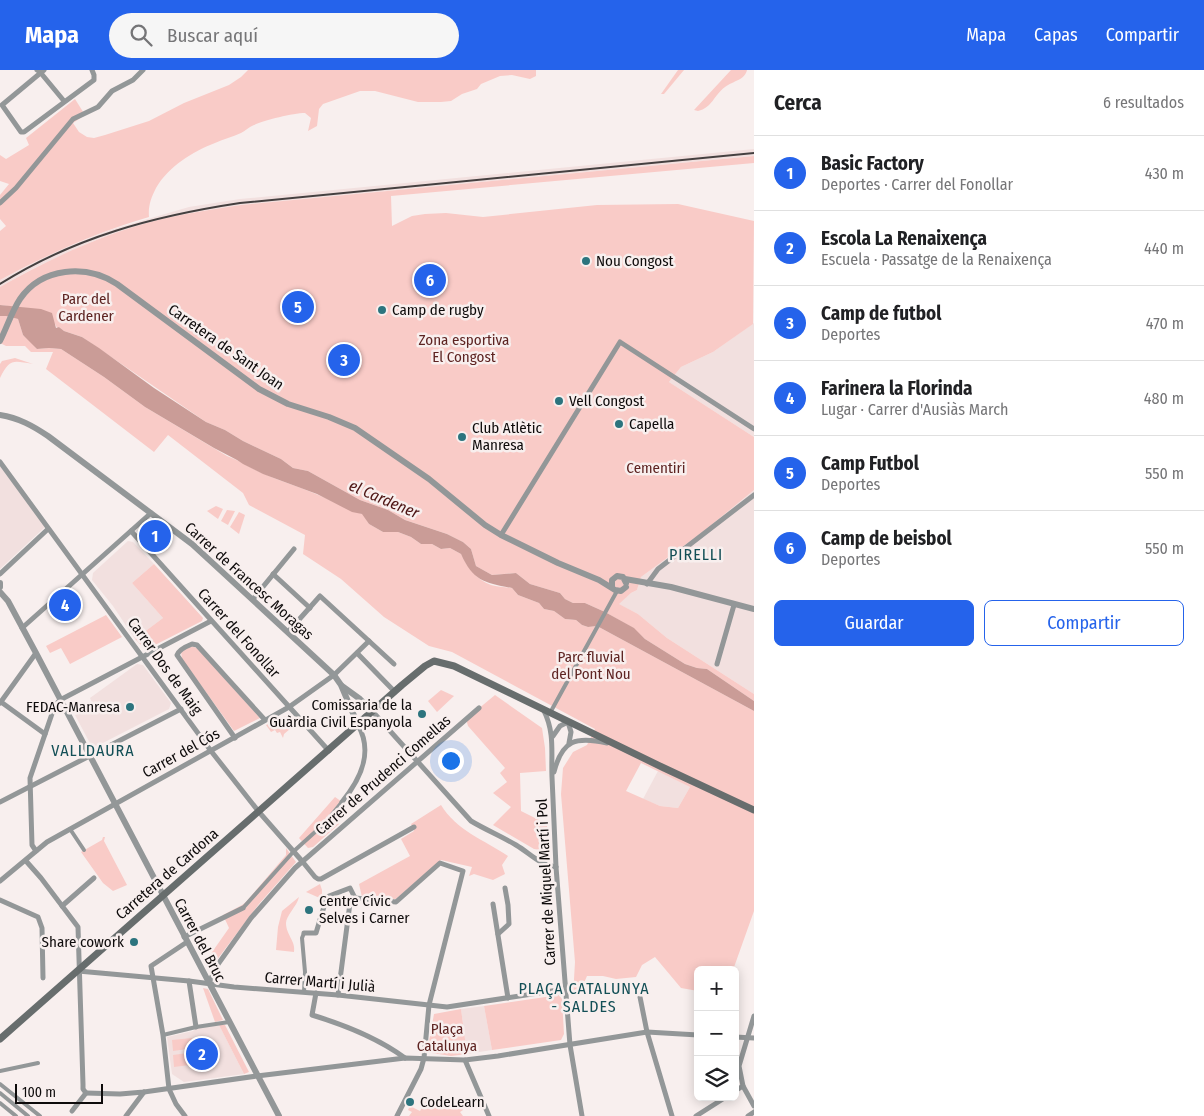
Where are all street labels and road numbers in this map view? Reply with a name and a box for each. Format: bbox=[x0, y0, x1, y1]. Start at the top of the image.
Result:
street label: Carretera de Sant Joan bbox=[165, 300, 287, 394]
street label: Carrer de Francesc Moragas bbox=[181, 518, 317, 644]
street label: Carrer del Fonollar bbox=[194, 585, 284, 682]
street label: Carrer Dos de Maig bbox=[124, 614, 206, 718]
street label: Carrer de Prudenci Comellas bbox=[312, 711, 454, 839]
street label: Carrer del Cós bbox=[139, 724, 223, 782]
street label: Carrer de Miquel Martí i Pol bbox=[533, 798, 559, 966]
street label: Carretera de Cardona bbox=[112, 825, 222, 923]
street label: Carrer del Bruc bbox=[171, 895, 230, 985]
street label: Carrer Martí i Julià bbox=[264, 968, 376, 996]

